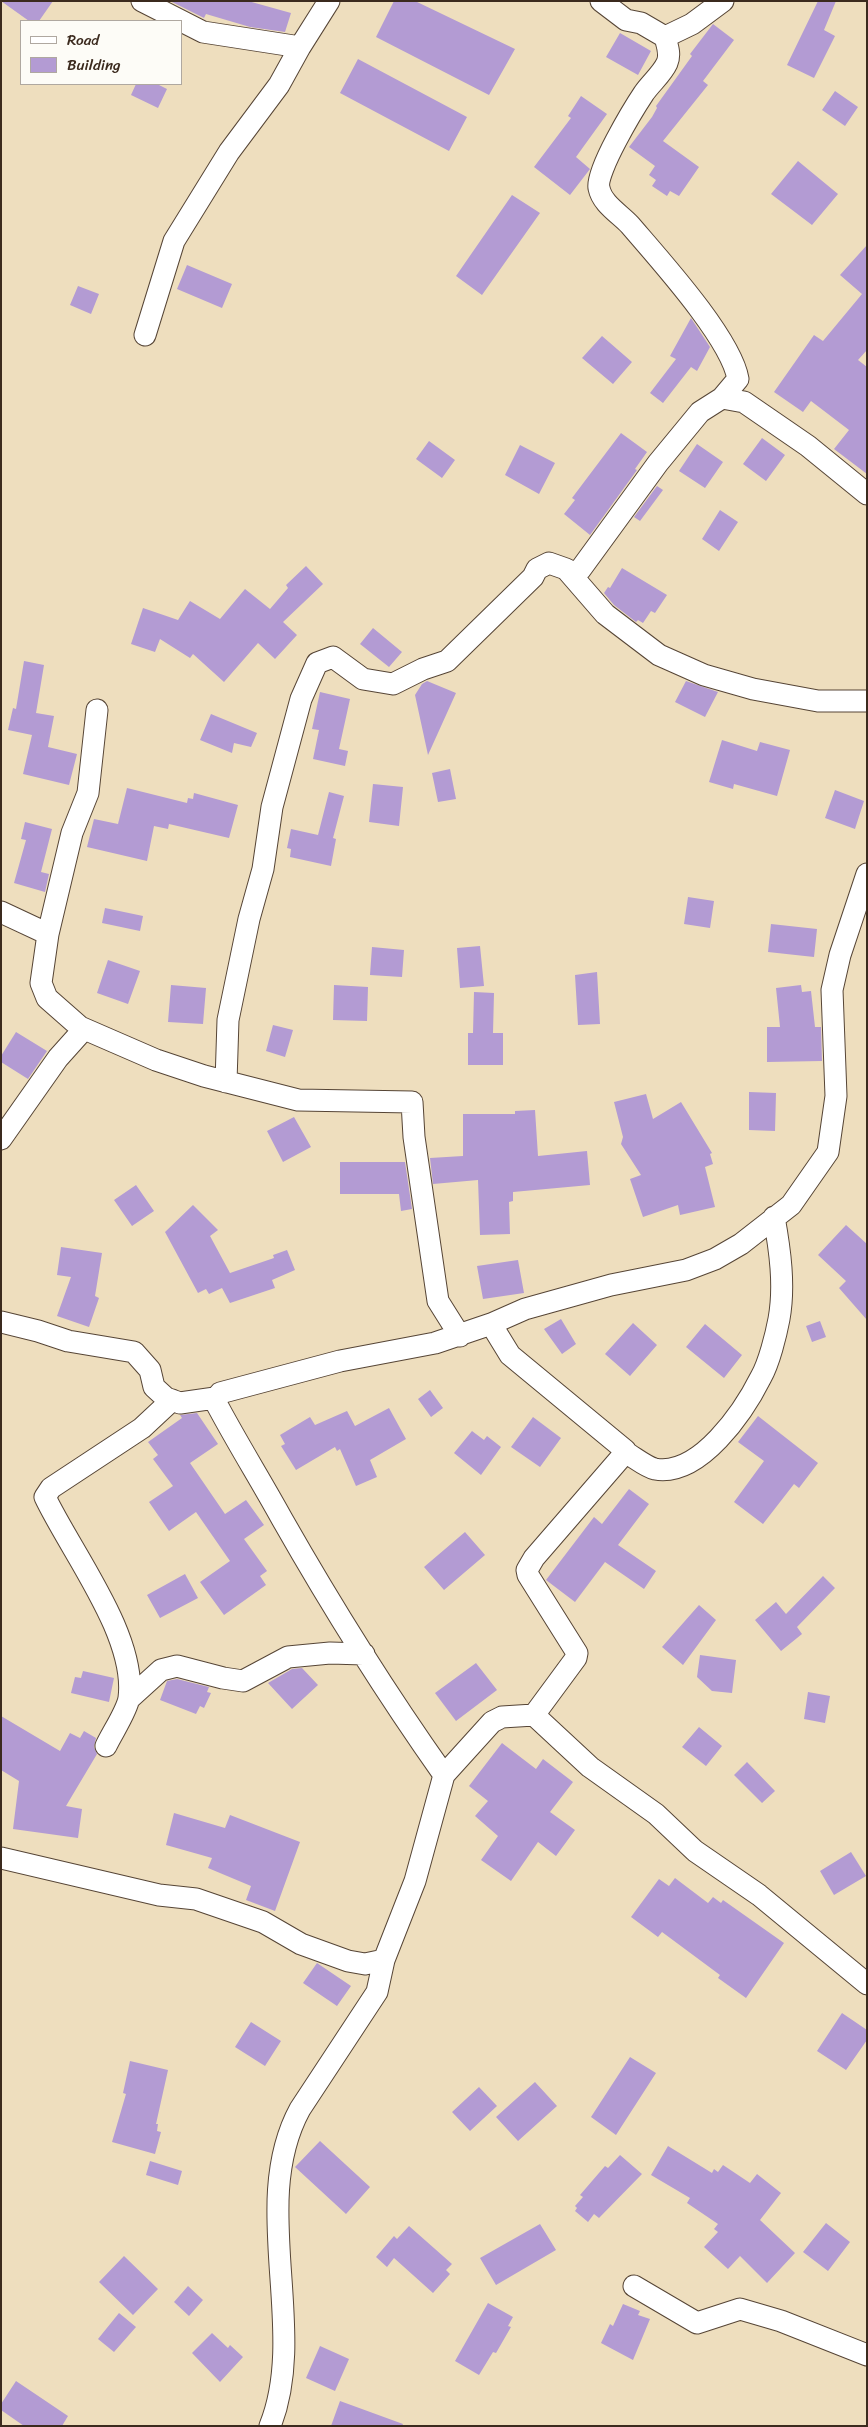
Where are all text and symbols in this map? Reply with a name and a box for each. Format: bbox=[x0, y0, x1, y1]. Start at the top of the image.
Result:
legend bbox=[20, 20, 182, 85]
text: Road bbox=[67, 27, 99, 53]
text: Building bbox=[67, 52, 121, 78]

